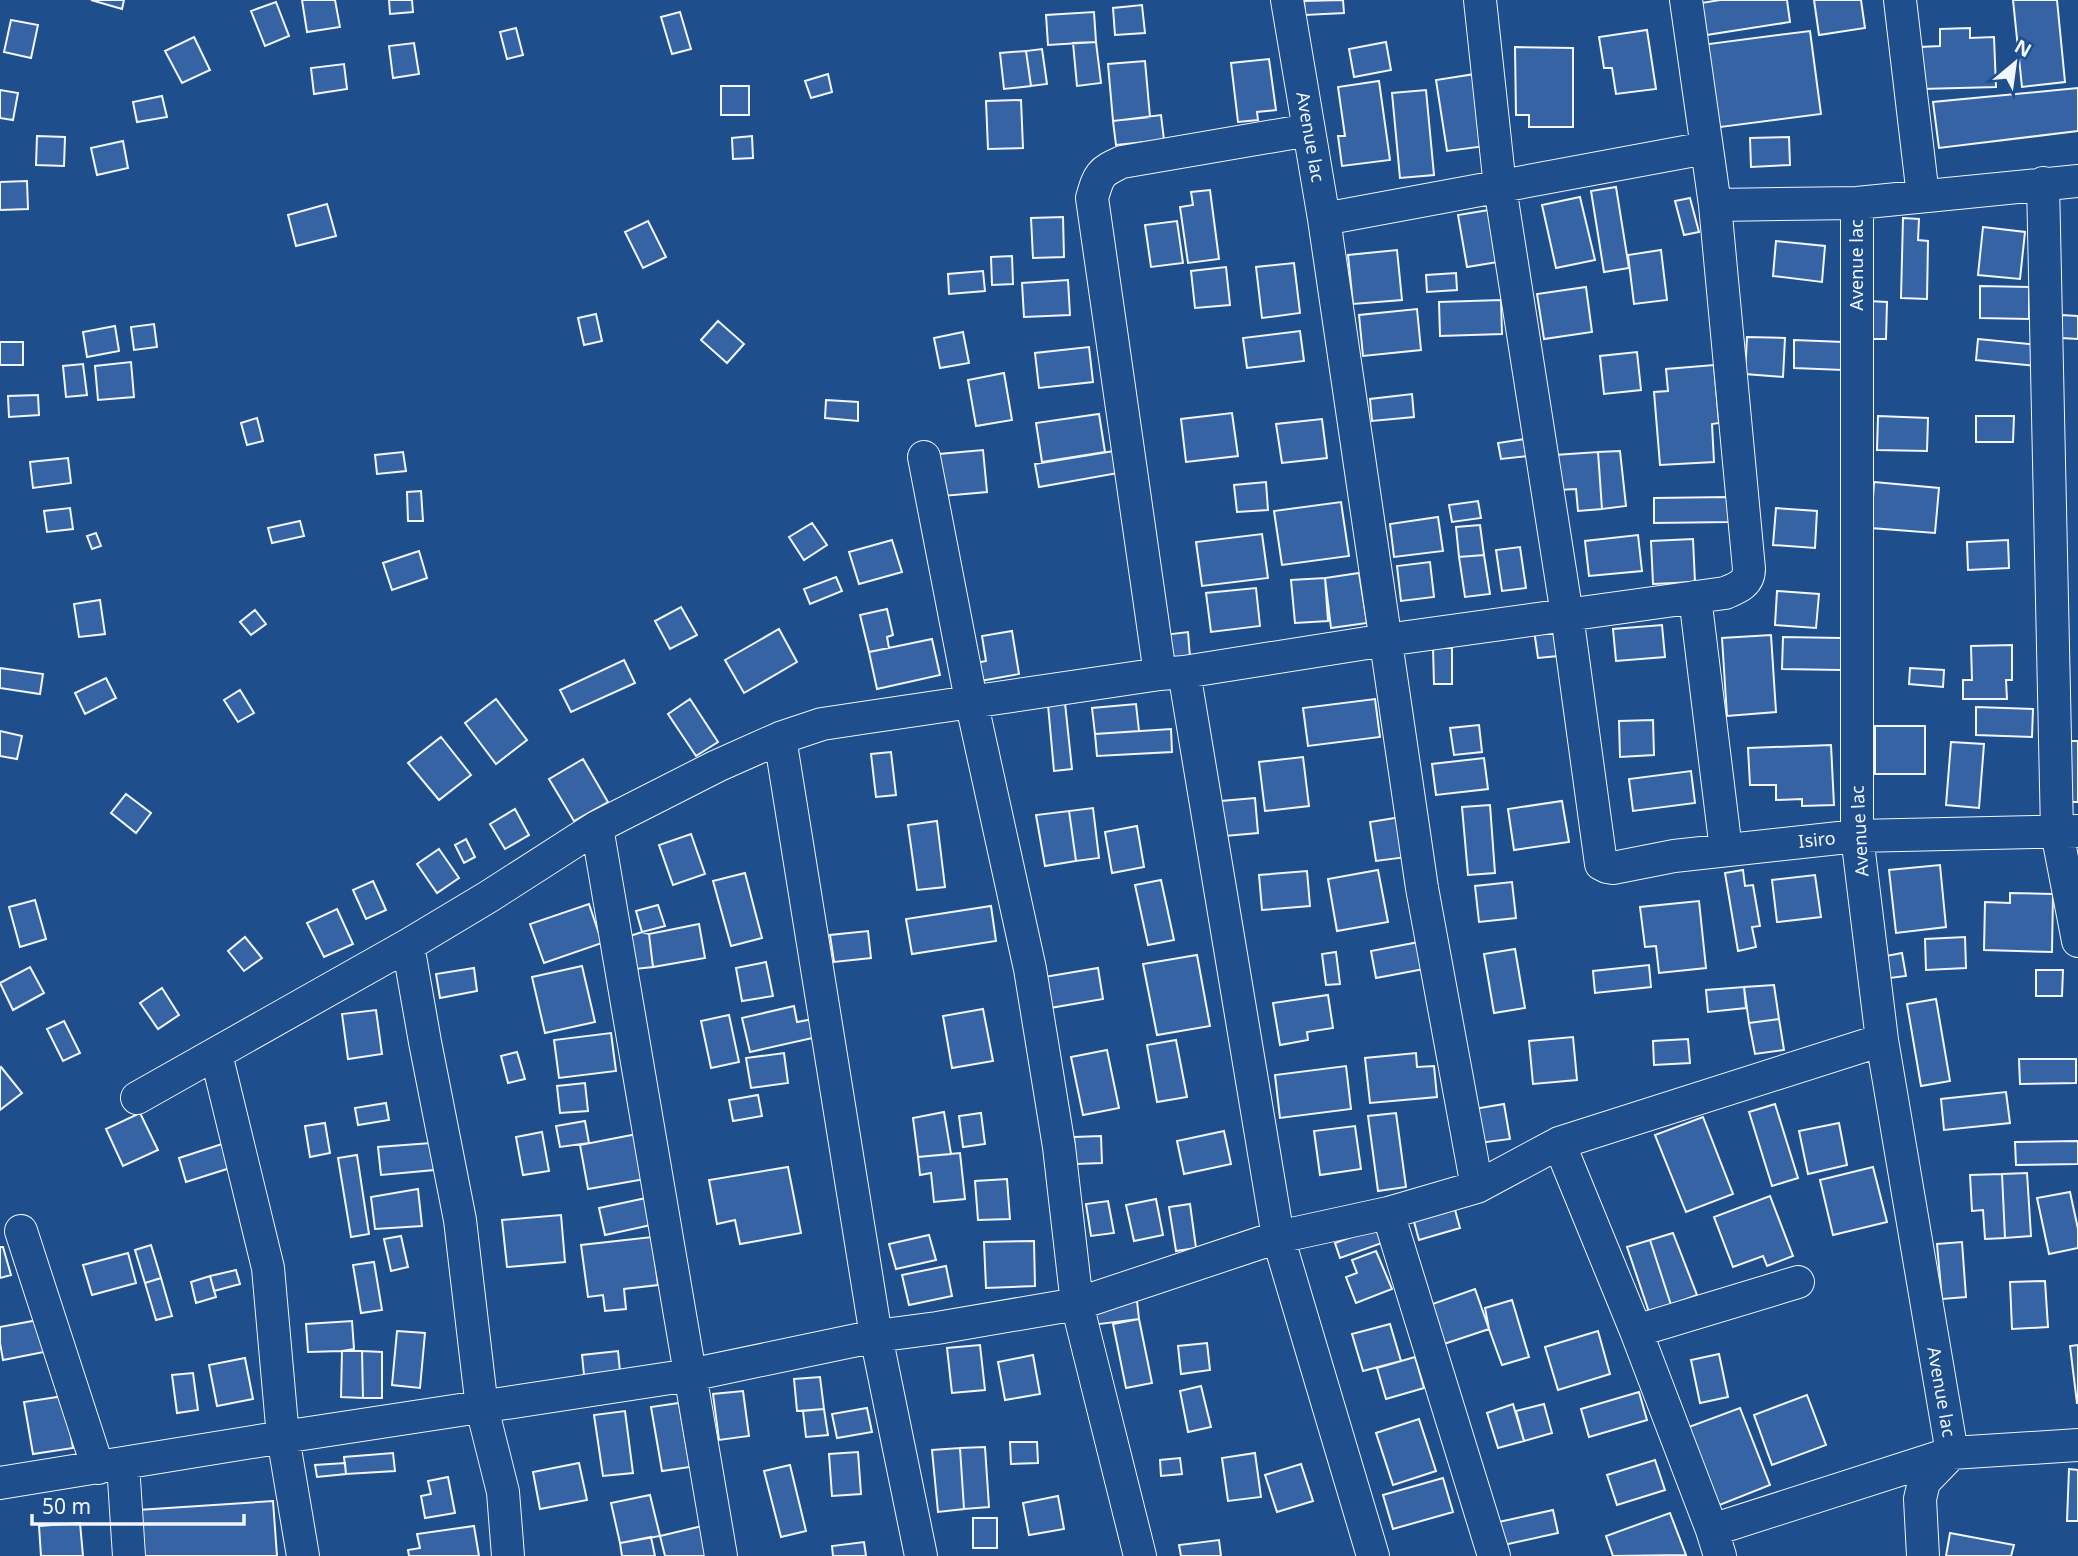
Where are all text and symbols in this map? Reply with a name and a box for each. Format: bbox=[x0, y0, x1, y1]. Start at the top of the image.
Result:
north arrow bbox=[1980, 28, 2050, 98]
text: N bbox=[2010, 33, 2036, 63]
street label: Avenue lac bbox=[1291, 90, 1331, 184]
street label: Avenue lac bbox=[1844, 219, 1868, 311]
street label: Avenue lac bbox=[1845, 785, 1873, 877]
street label: Isiro bbox=[1797, 825, 1837, 853]
street label: Avenue lac bbox=[1922, 1345, 1962, 1439]
scale bar bbox=[32, 1482, 243, 1526]
text: 50 m bbox=[42, 1492, 91, 1520]

